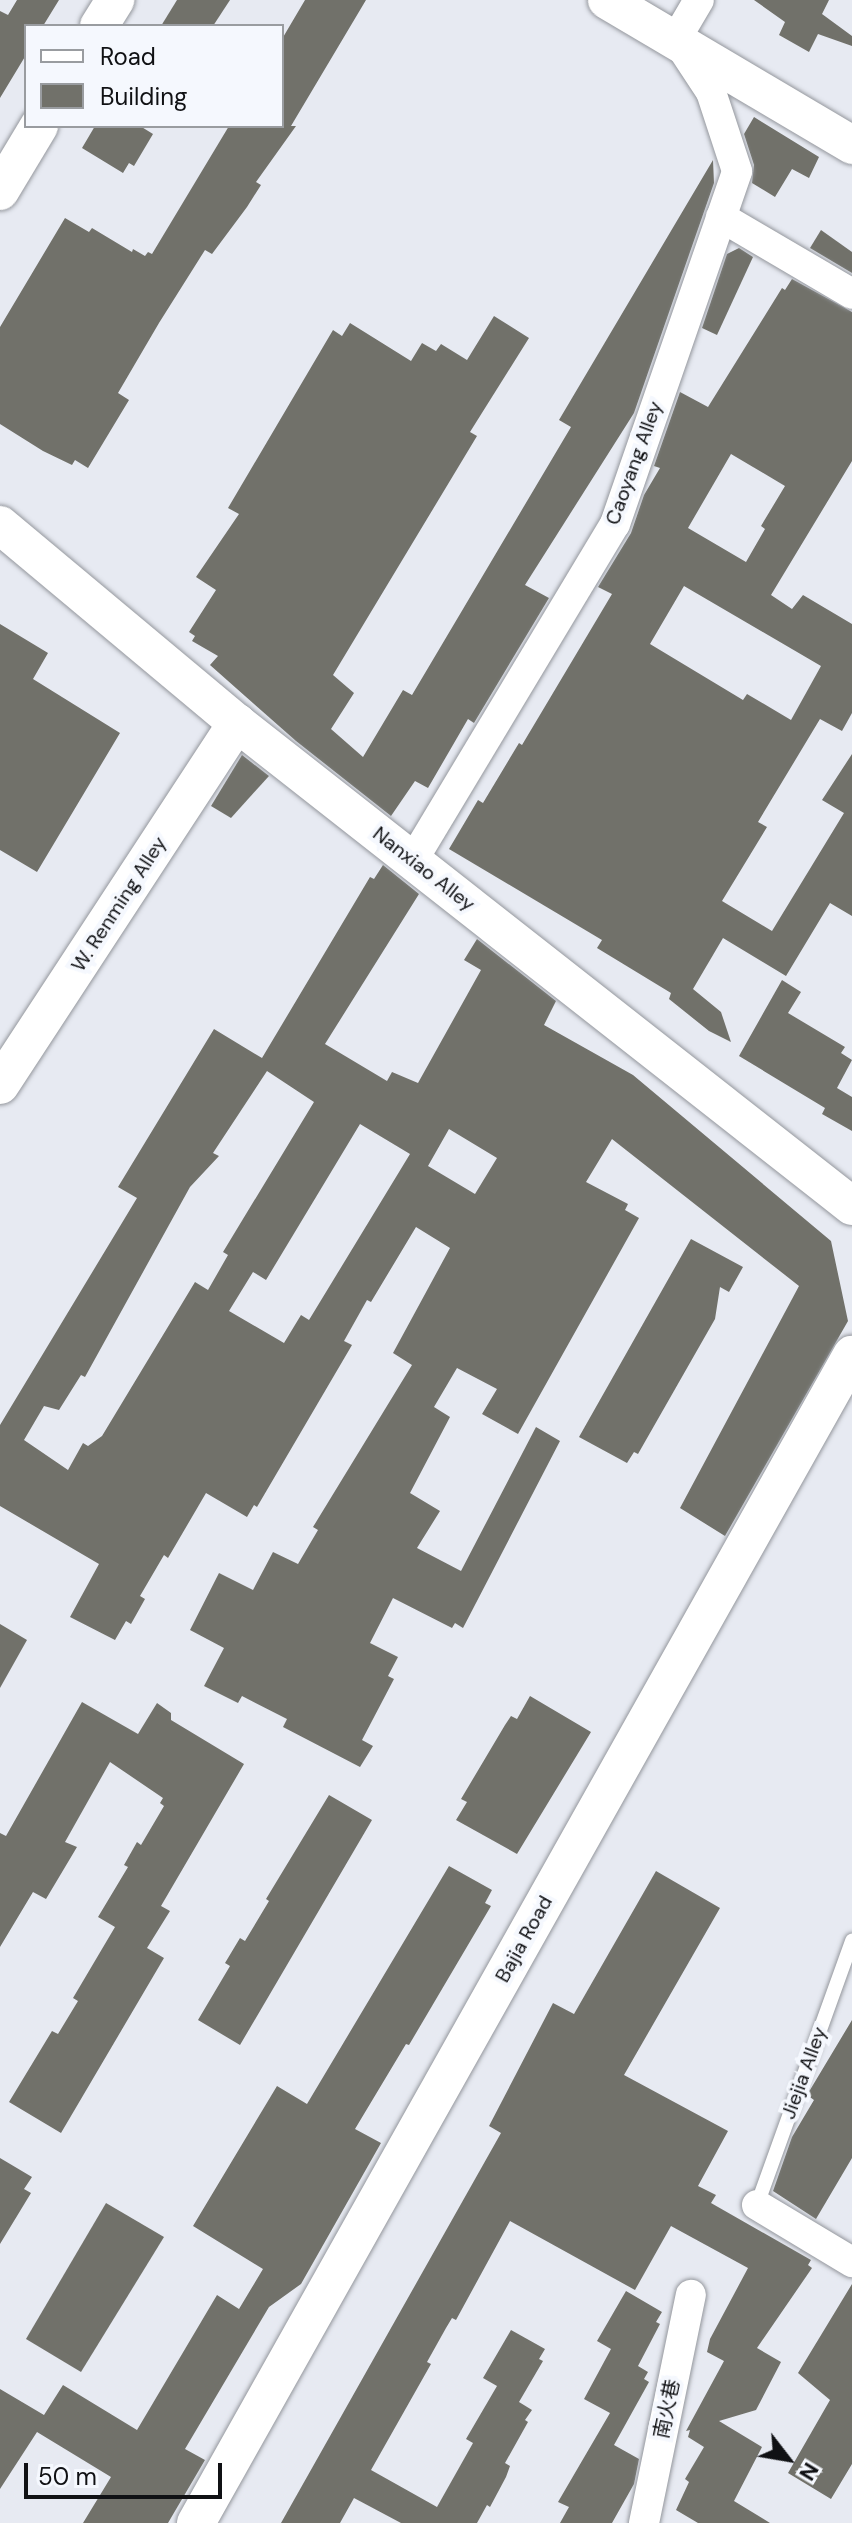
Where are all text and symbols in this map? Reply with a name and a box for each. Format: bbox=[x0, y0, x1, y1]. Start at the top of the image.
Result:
legend bbox=[24, 24, 284, 128]
text: Road bbox=[100, 41, 156, 72]
text: Building bbox=[100, 81, 187, 112]
street label: Caoyang Alley bbox=[601, 398, 667, 528]
street label: Nanxiao Alley bbox=[368, 822, 480, 916]
street label: W. Renming Alley bbox=[66, 832, 172, 976]
street label: Bajia Road bbox=[490, 1891, 558, 1987]
street label: Jiejia Alley bbox=[776, 2024, 832, 2122]
street label: 南火巷 bbox=[649, 2377, 685, 2441]
north arrow bbox=[748, 2419, 828, 2499]
scale bar bbox=[28, 2447, 226, 2497]
text: N bbox=[792, 2457, 826, 2486]
text: 50 m bbox=[38, 2461, 97, 2492]

